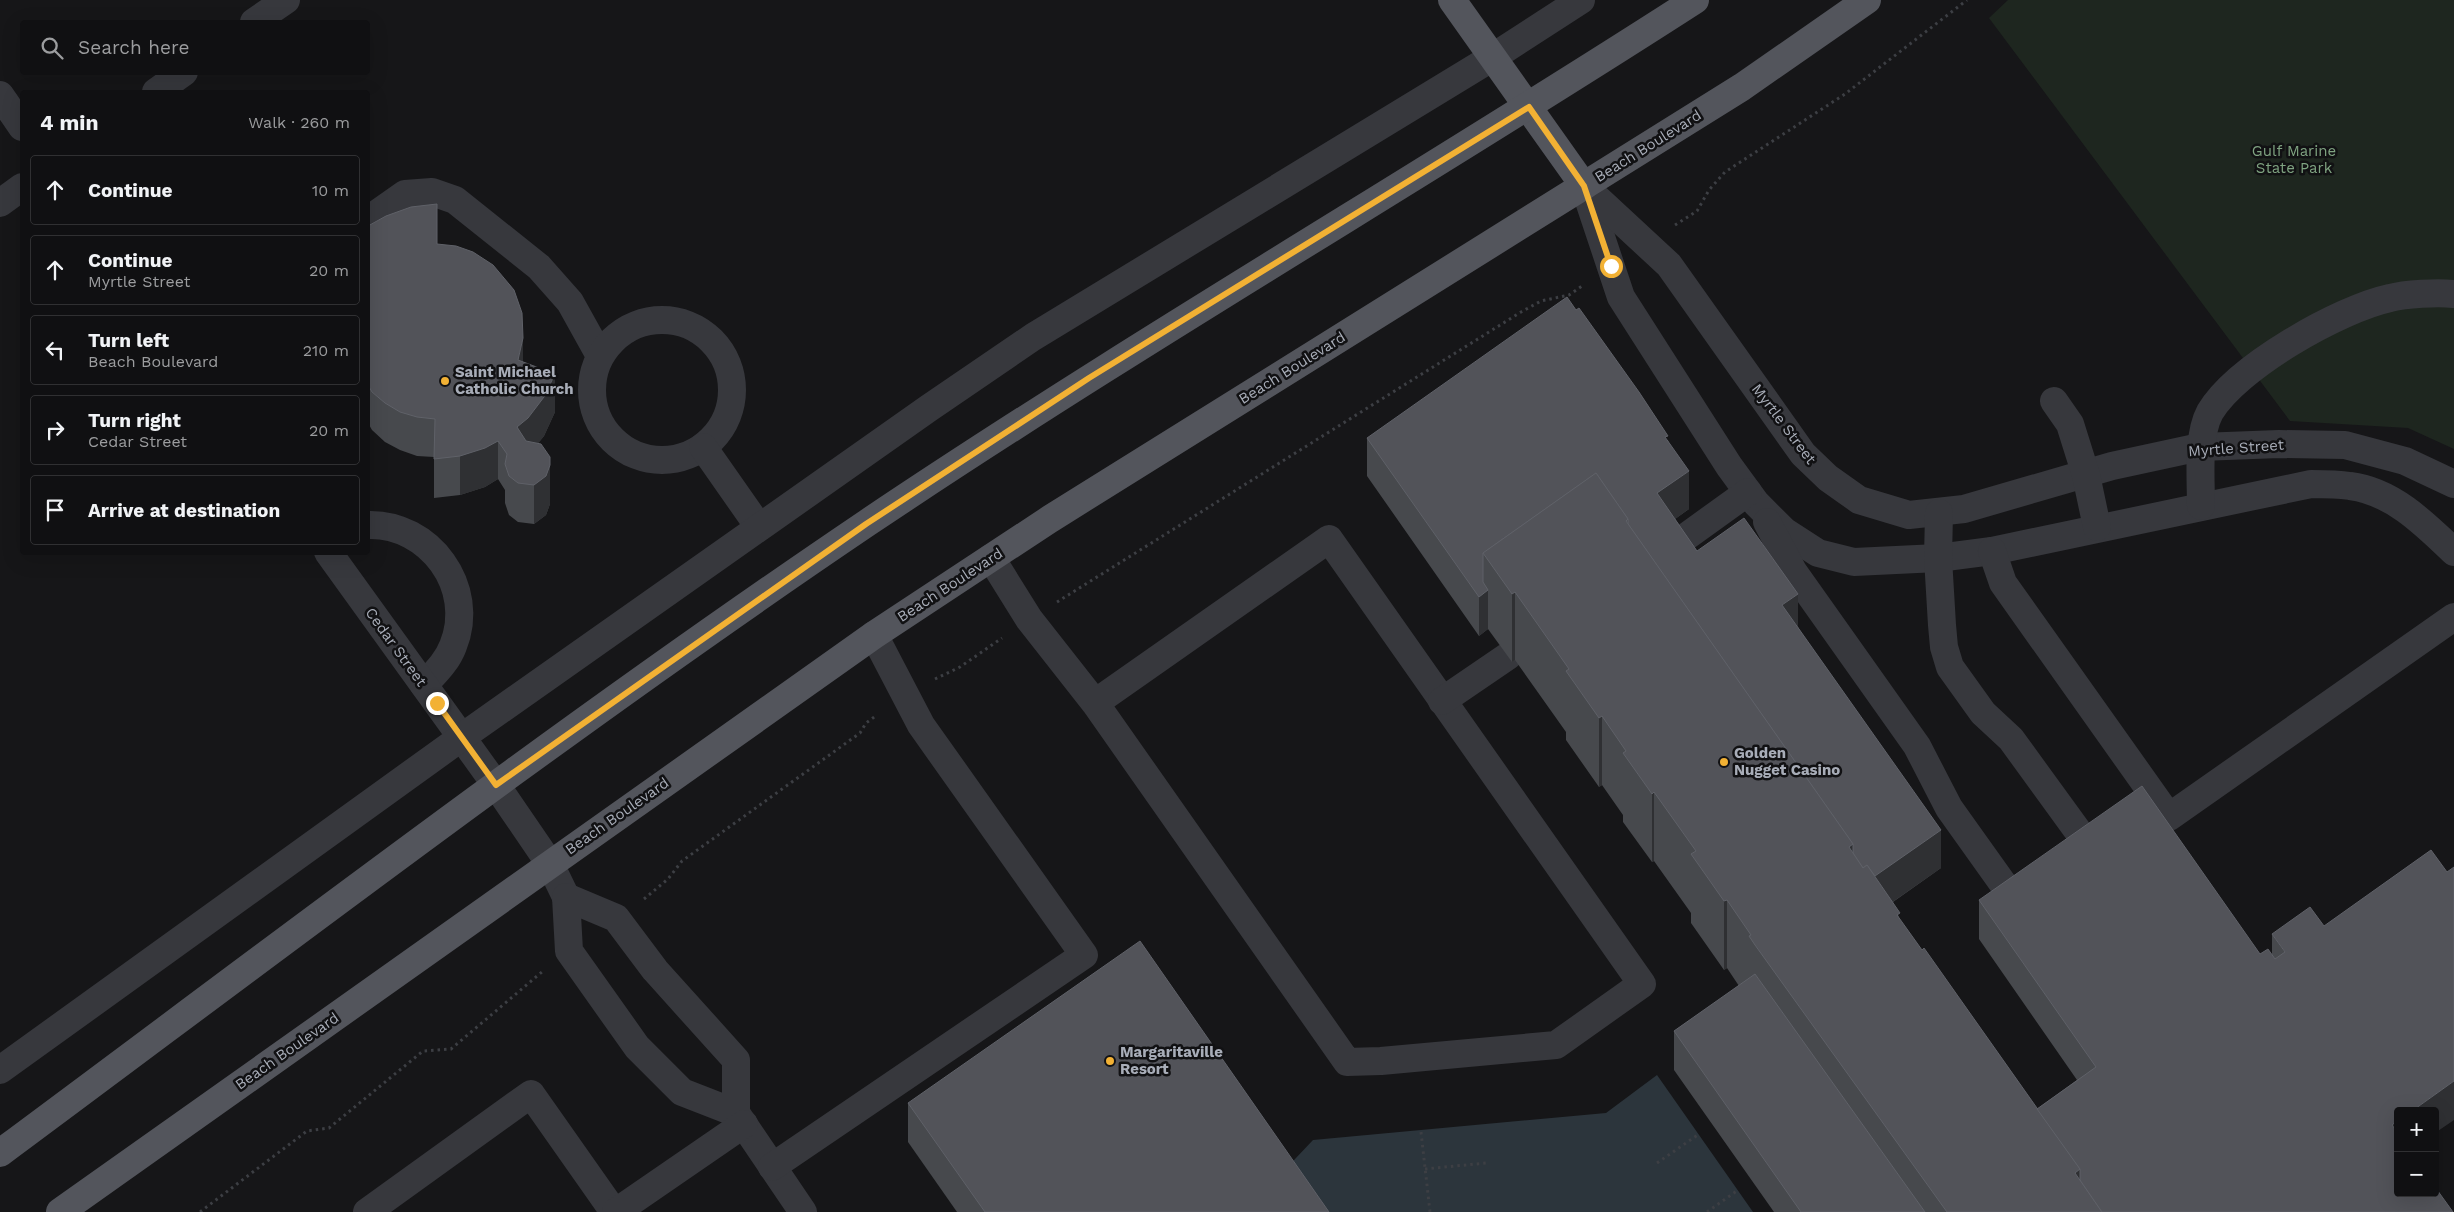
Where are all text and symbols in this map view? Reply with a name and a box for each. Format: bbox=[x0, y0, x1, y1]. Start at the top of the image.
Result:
search box bbox=[20, 20, 370, 75]
icon: search bbox=[38, 34, 66, 62]
text: Search here bbox=[78, 36, 189, 59]
street label: Beach Boulevard bbox=[1591, 106, 1705, 186]
text: 4 min bbox=[40, 110, 98, 135]
text: Walk · 260 m bbox=[248, 113, 350, 132]
park label: Gulf Marine State Park bbox=[2252, 142, 2336, 177]
icon: ahead bbox=[41, 176, 69, 204]
text: Continue bbox=[88, 179, 172, 202]
text: 10 m bbox=[312, 181, 349, 200]
text: Continue bbox=[88, 249, 172, 272]
route start bbox=[1600, 255, 1623, 278]
icon: ahead bbox=[41, 256, 69, 284]
text: 20 m bbox=[309, 261, 349, 280]
text: Myrtle Street bbox=[88, 272, 190, 291]
street label: Beach Boulevard bbox=[1235, 328, 1349, 408]
text: Turn left bbox=[88, 329, 169, 352]
icon: left bbox=[41, 336, 69, 364]
text: 210 m bbox=[303, 341, 349, 360]
text: Beach Boulevard bbox=[88, 352, 218, 371]
place label: Saint Michael Catholic Church bbox=[455, 363, 574, 398]
marker: Saint Michael Catholic Church bbox=[439, 375, 451, 387]
street label: Myrtle Street bbox=[1748, 380, 1821, 468]
text: Turn right bbox=[88, 409, 181, 432]
icon: right bbox=[41, 416, 69, 444]
text: 20 m bbox=[309, 421, 349, 440]
text: Cedar Street bbox=[88, 432, 187, 451]
street label: Myrtle Street bbox=[2187, 436, 2285, 460]
icon: arrive bbox=[41, 496, 69, 524]
text: Arrive at destination bbox=[88, 499, 280, 522]
street label: Beach Boulevard bbox=[894, 544, 1006, 626]
street label: Cedar Street bbox=[361, 604, 431, 690]
route end bbox=[426, 692, 449, 715]
place label: Golden Nugget Casino bbox=[1734, 744, 1840, 779]
marker: Golden Nugget Casino bbox=[1718, 756, 1730, 768]
street label: Beach Boulevard bbox=[562, 774, 672, 858]
street label: Beach Boulevard bbox=[232, 1009, 342, 1093]
place label: Margaritaville Resort bbox=[1120, 1043, 1223, 1078]
marker: Margaritaville Resort bbox=[1104, 1055, 1116, 1067]
map controls bbox=[2394, 1107, 2439, 1197]
button: + bbox=[2394, 1107, 2439, 1152]
button: − bbox=[2394, 1152, 2439, 1197]

